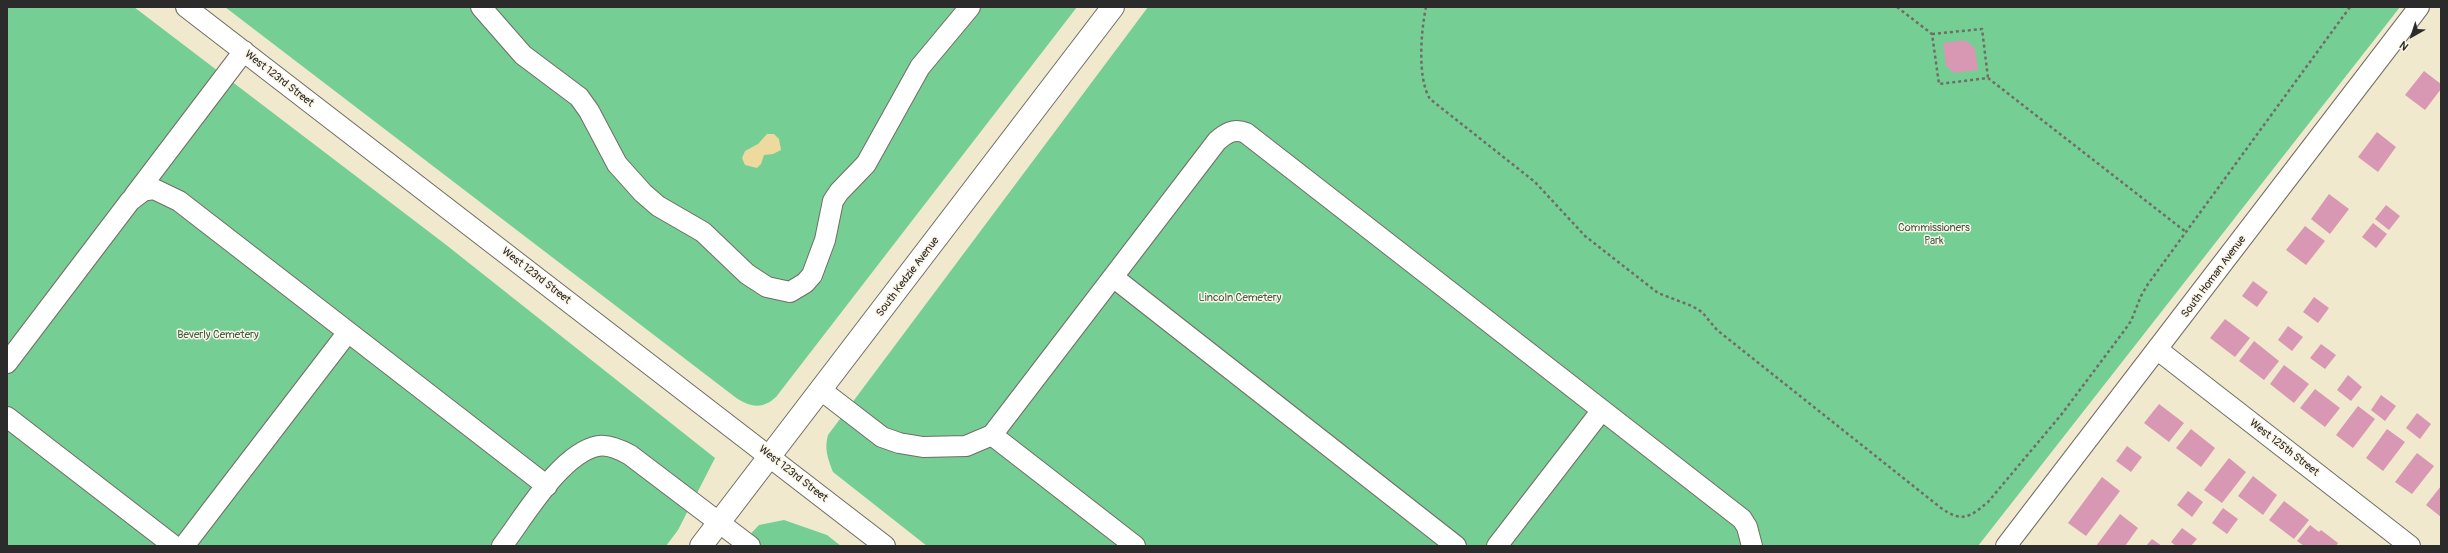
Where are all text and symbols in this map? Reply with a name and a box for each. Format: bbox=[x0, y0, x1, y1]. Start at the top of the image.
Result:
north arrow bbox=[2392, 16, 2432, 56]
text: N bbox=[2397, 38, 2411, 53]
street label: West 123rd Street bbox=[242, 48, 316, 110]
park label: Commissioners Park bbox=[1898, 221, 1970, 247]
street label: South Homan Avenue bbox=[2179, 233, 2249, 321]
street label: South Kedzie Avenue bbox=[874, 234, 942, 320]
street label: West 123rd Street bbox=[499, 245, 573, 307]
park label: Lincoln Cemetery bbox=[1199, 291, 1281, 305]
park label: Beverly Cemetery bbox=[177, 328, 259, 342]
street label: West 125th Street bbox=[2247, 417, 2321, 479]
street label: West 123rd Street bbox=[756, 443, 830, 505]

